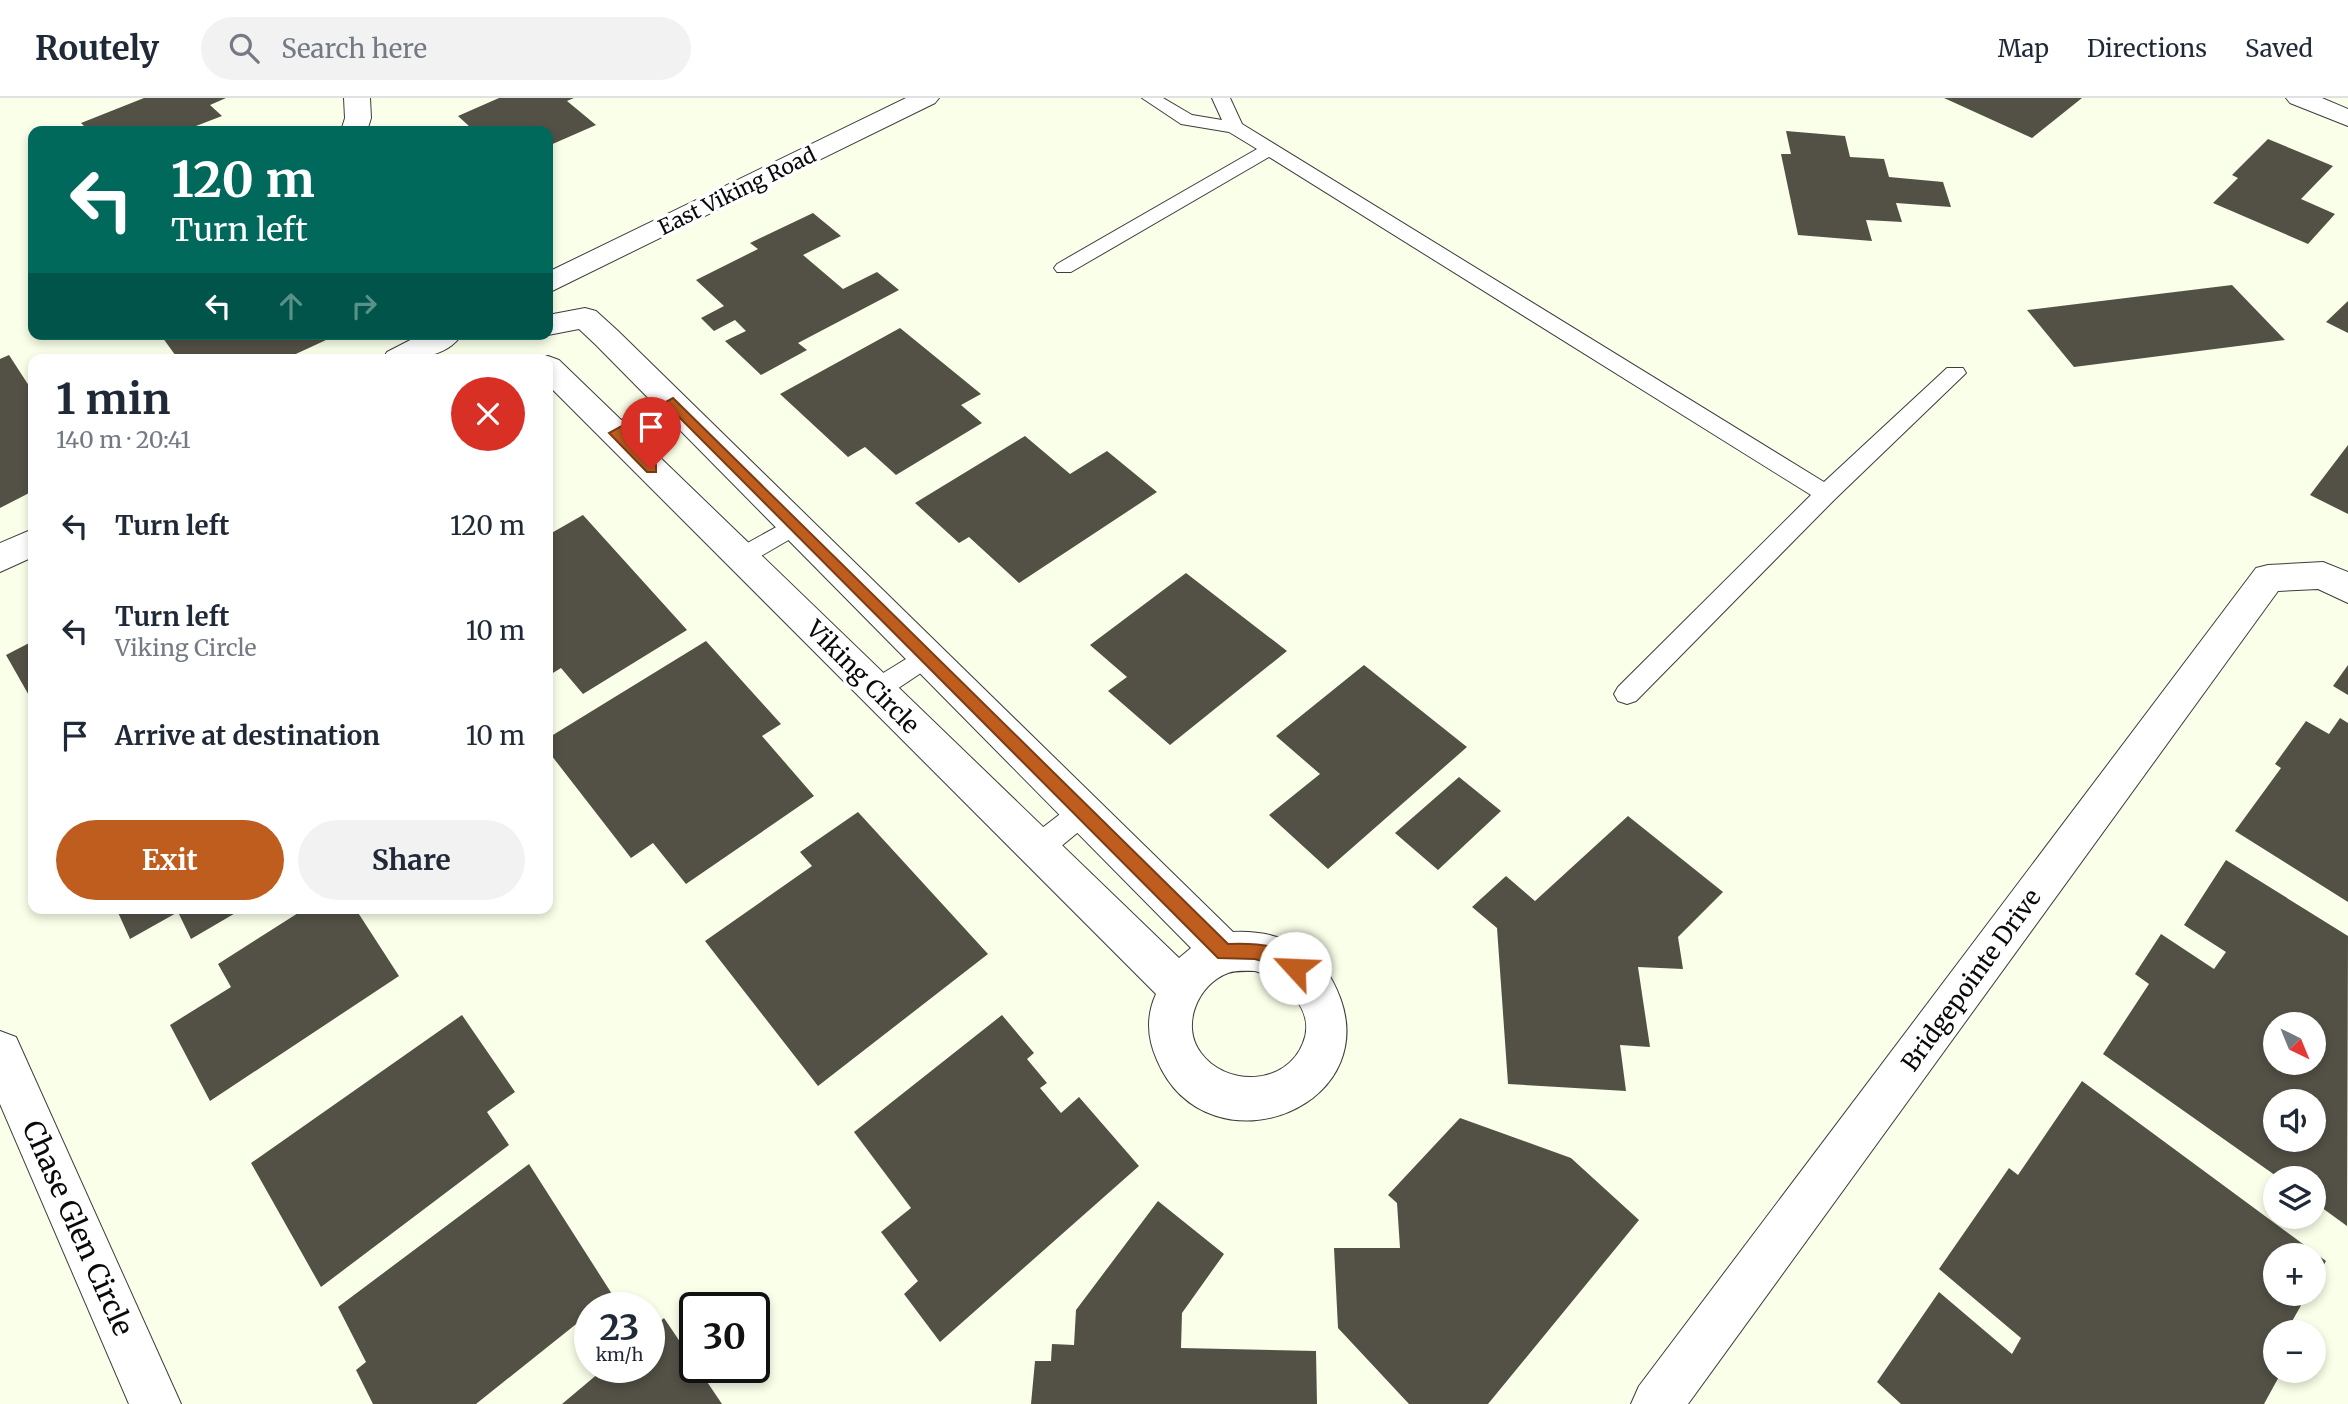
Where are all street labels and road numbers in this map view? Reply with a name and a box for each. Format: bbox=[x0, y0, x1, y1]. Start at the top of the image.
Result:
street label: East Viking Road bbox=[654, 141, 821, 241]
street label: Viking Circle bbox=[799, 613, 926, 740]
street label: Bridgepointe Drive bbox=[1894, 883, 2048, 1077]
street label: Chase Glen Circle bbox=[14, 1115, 142, 1341]

